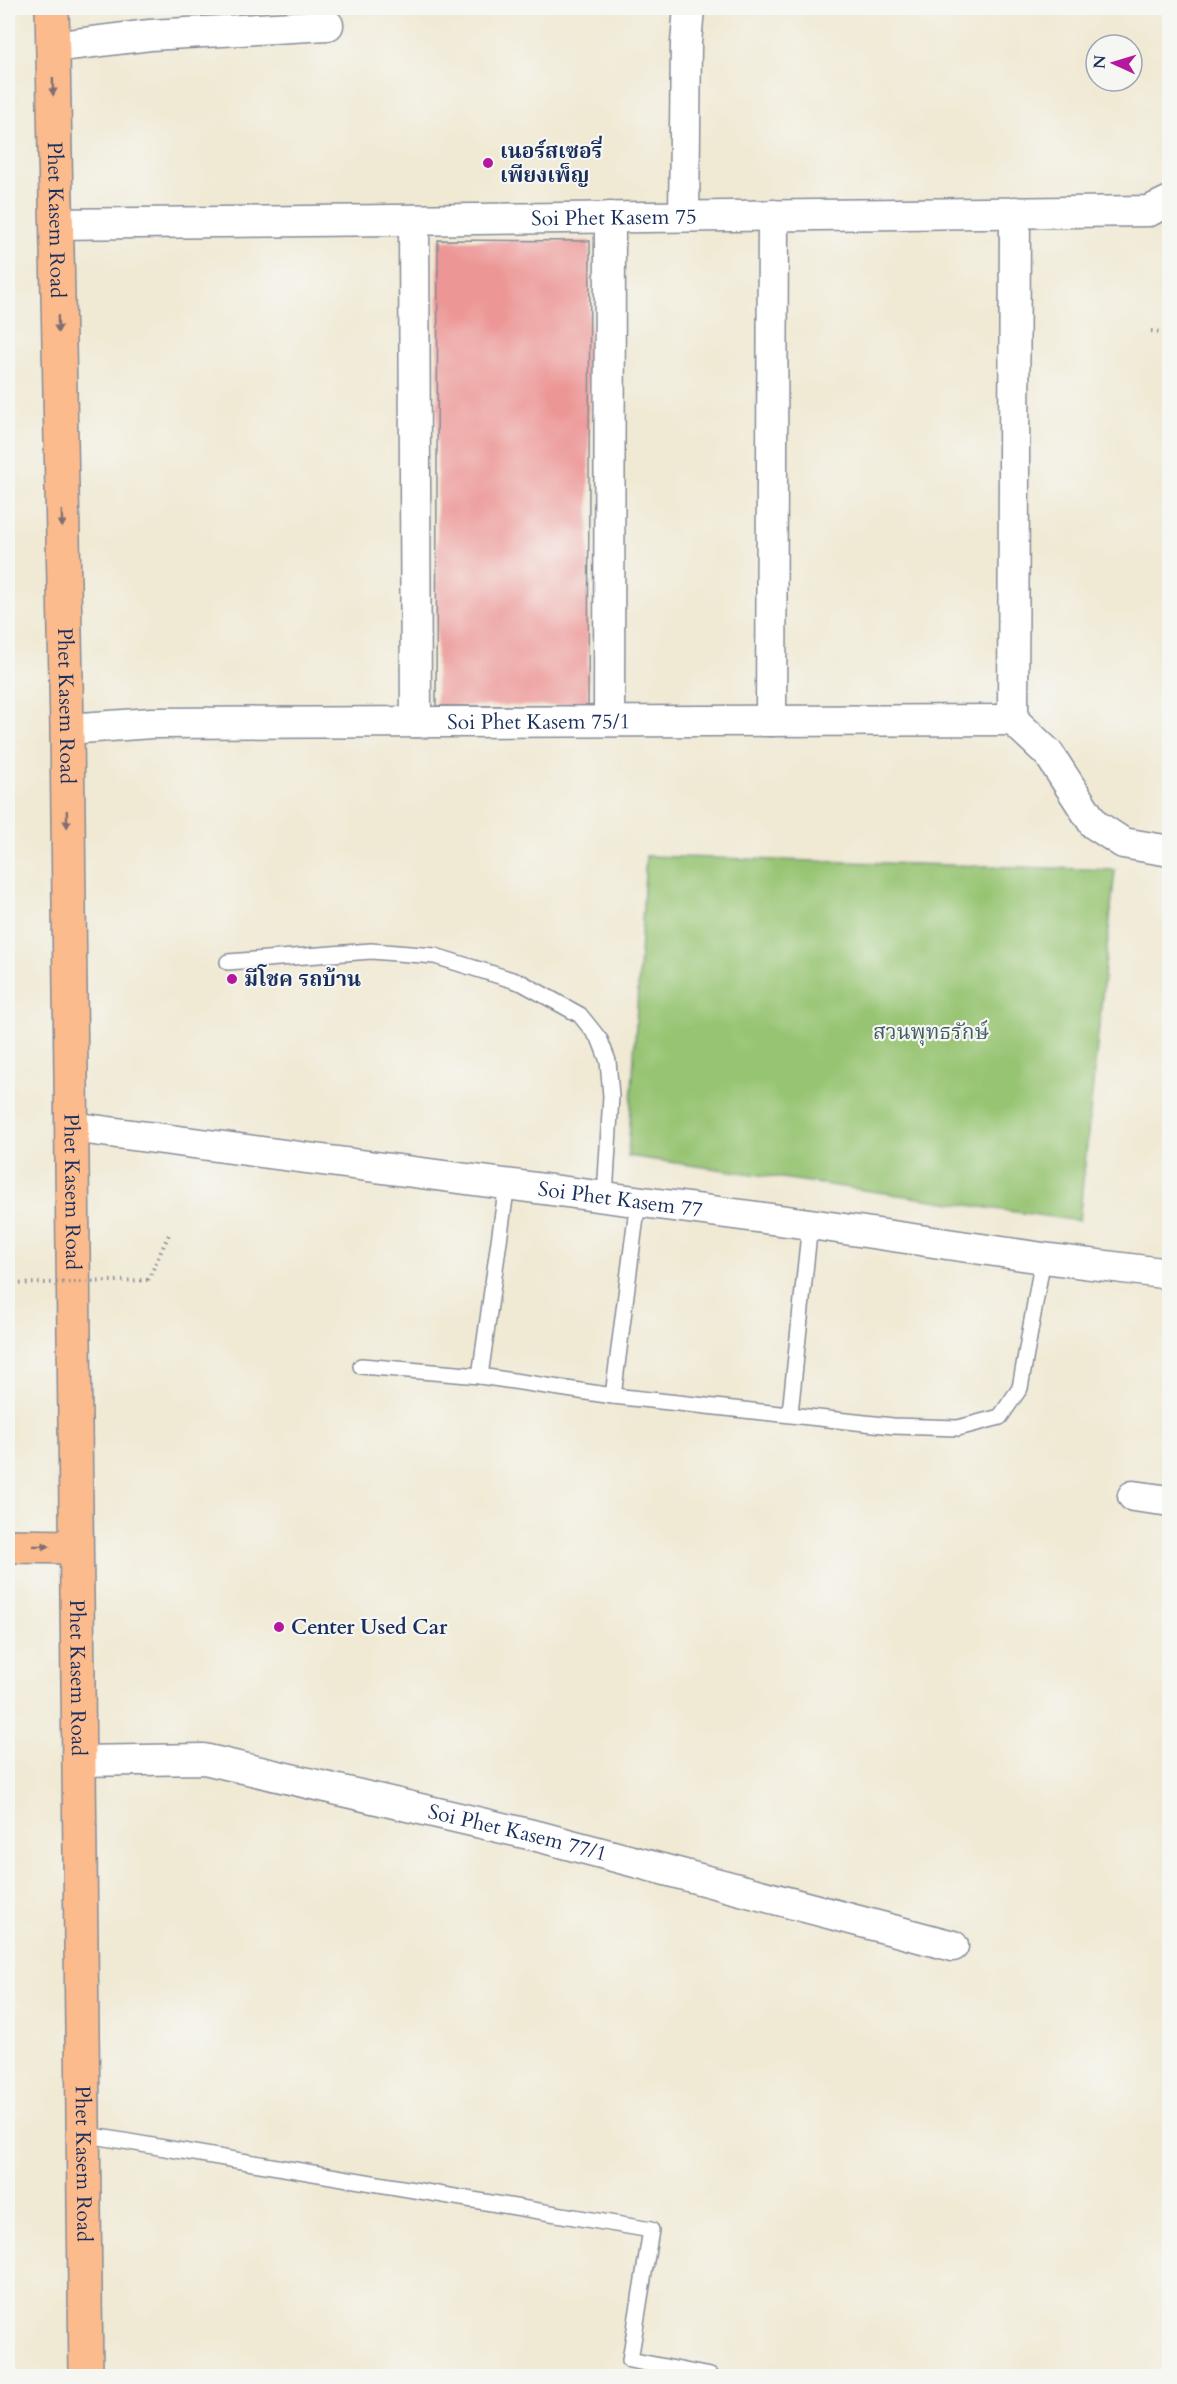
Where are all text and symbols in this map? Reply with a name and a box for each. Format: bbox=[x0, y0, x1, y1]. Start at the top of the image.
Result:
north arrow bbox=[1084, 33, 1144, 93]
text: N bbox=[1089, 54, 1111, 70]
one-way arrow bbox=[48, 77, 58, 96]
place label: เนอร์สเซอรี่ เพียงเพ็ญ bbox=[500, 135, 602, 190]
street label: Phet Kasem Road bbox=[40, 141, 72, 299]
marker: เนอร์สเซอรี่ เพียงเพ็ญ bbox=[481, 156, 495, 170]
street label: Soi Phet Kasem 75 bbox=[531, 202, 697, 233]
one-way arrow bbox=[53, 314, 63, 333]
one-way arrow bbox=[57, 509, 67, 528]
street label: Phet Kasem Road bbox=[50, 627, 82, 784]
street label: Soi Phet Kasem 75/1 bbox=[447, 707, 630, 737]
one-way arrow bbox=[63, 809, 72, 828]
place label: มีโชค รถบ้าน bbox=[244, 964, 361, 994]
marker: มีโชค รถบ้าน bbox=[225, 972, 239, 986]
park label: สวนพุทธรักษ์ bbox=[873, 1018, 990, 1047]
street label: Phet Kasem Road bbox=[56, 1113, 87, 1270]
street label: Soi Phet Kasem 77 bbox=[536, 1174, 704, 1225]
one-way arrow bbox=[32, 1542, 51, 1551]
street label: Phet Kasem Road bbox=[62, 1599, 93, 1756]
place label: Center Used Car bbox=[291, 1613, 448, 1642]
marker: Center Used Car bbox=[272, 1620, 286, 1634]
street label: Soi Phet Kasem 77/1 bbox=[425, 1797, 610, 1869]
street label: Phet Kasem Road bbox=[68, 2085, 98, 2242]

